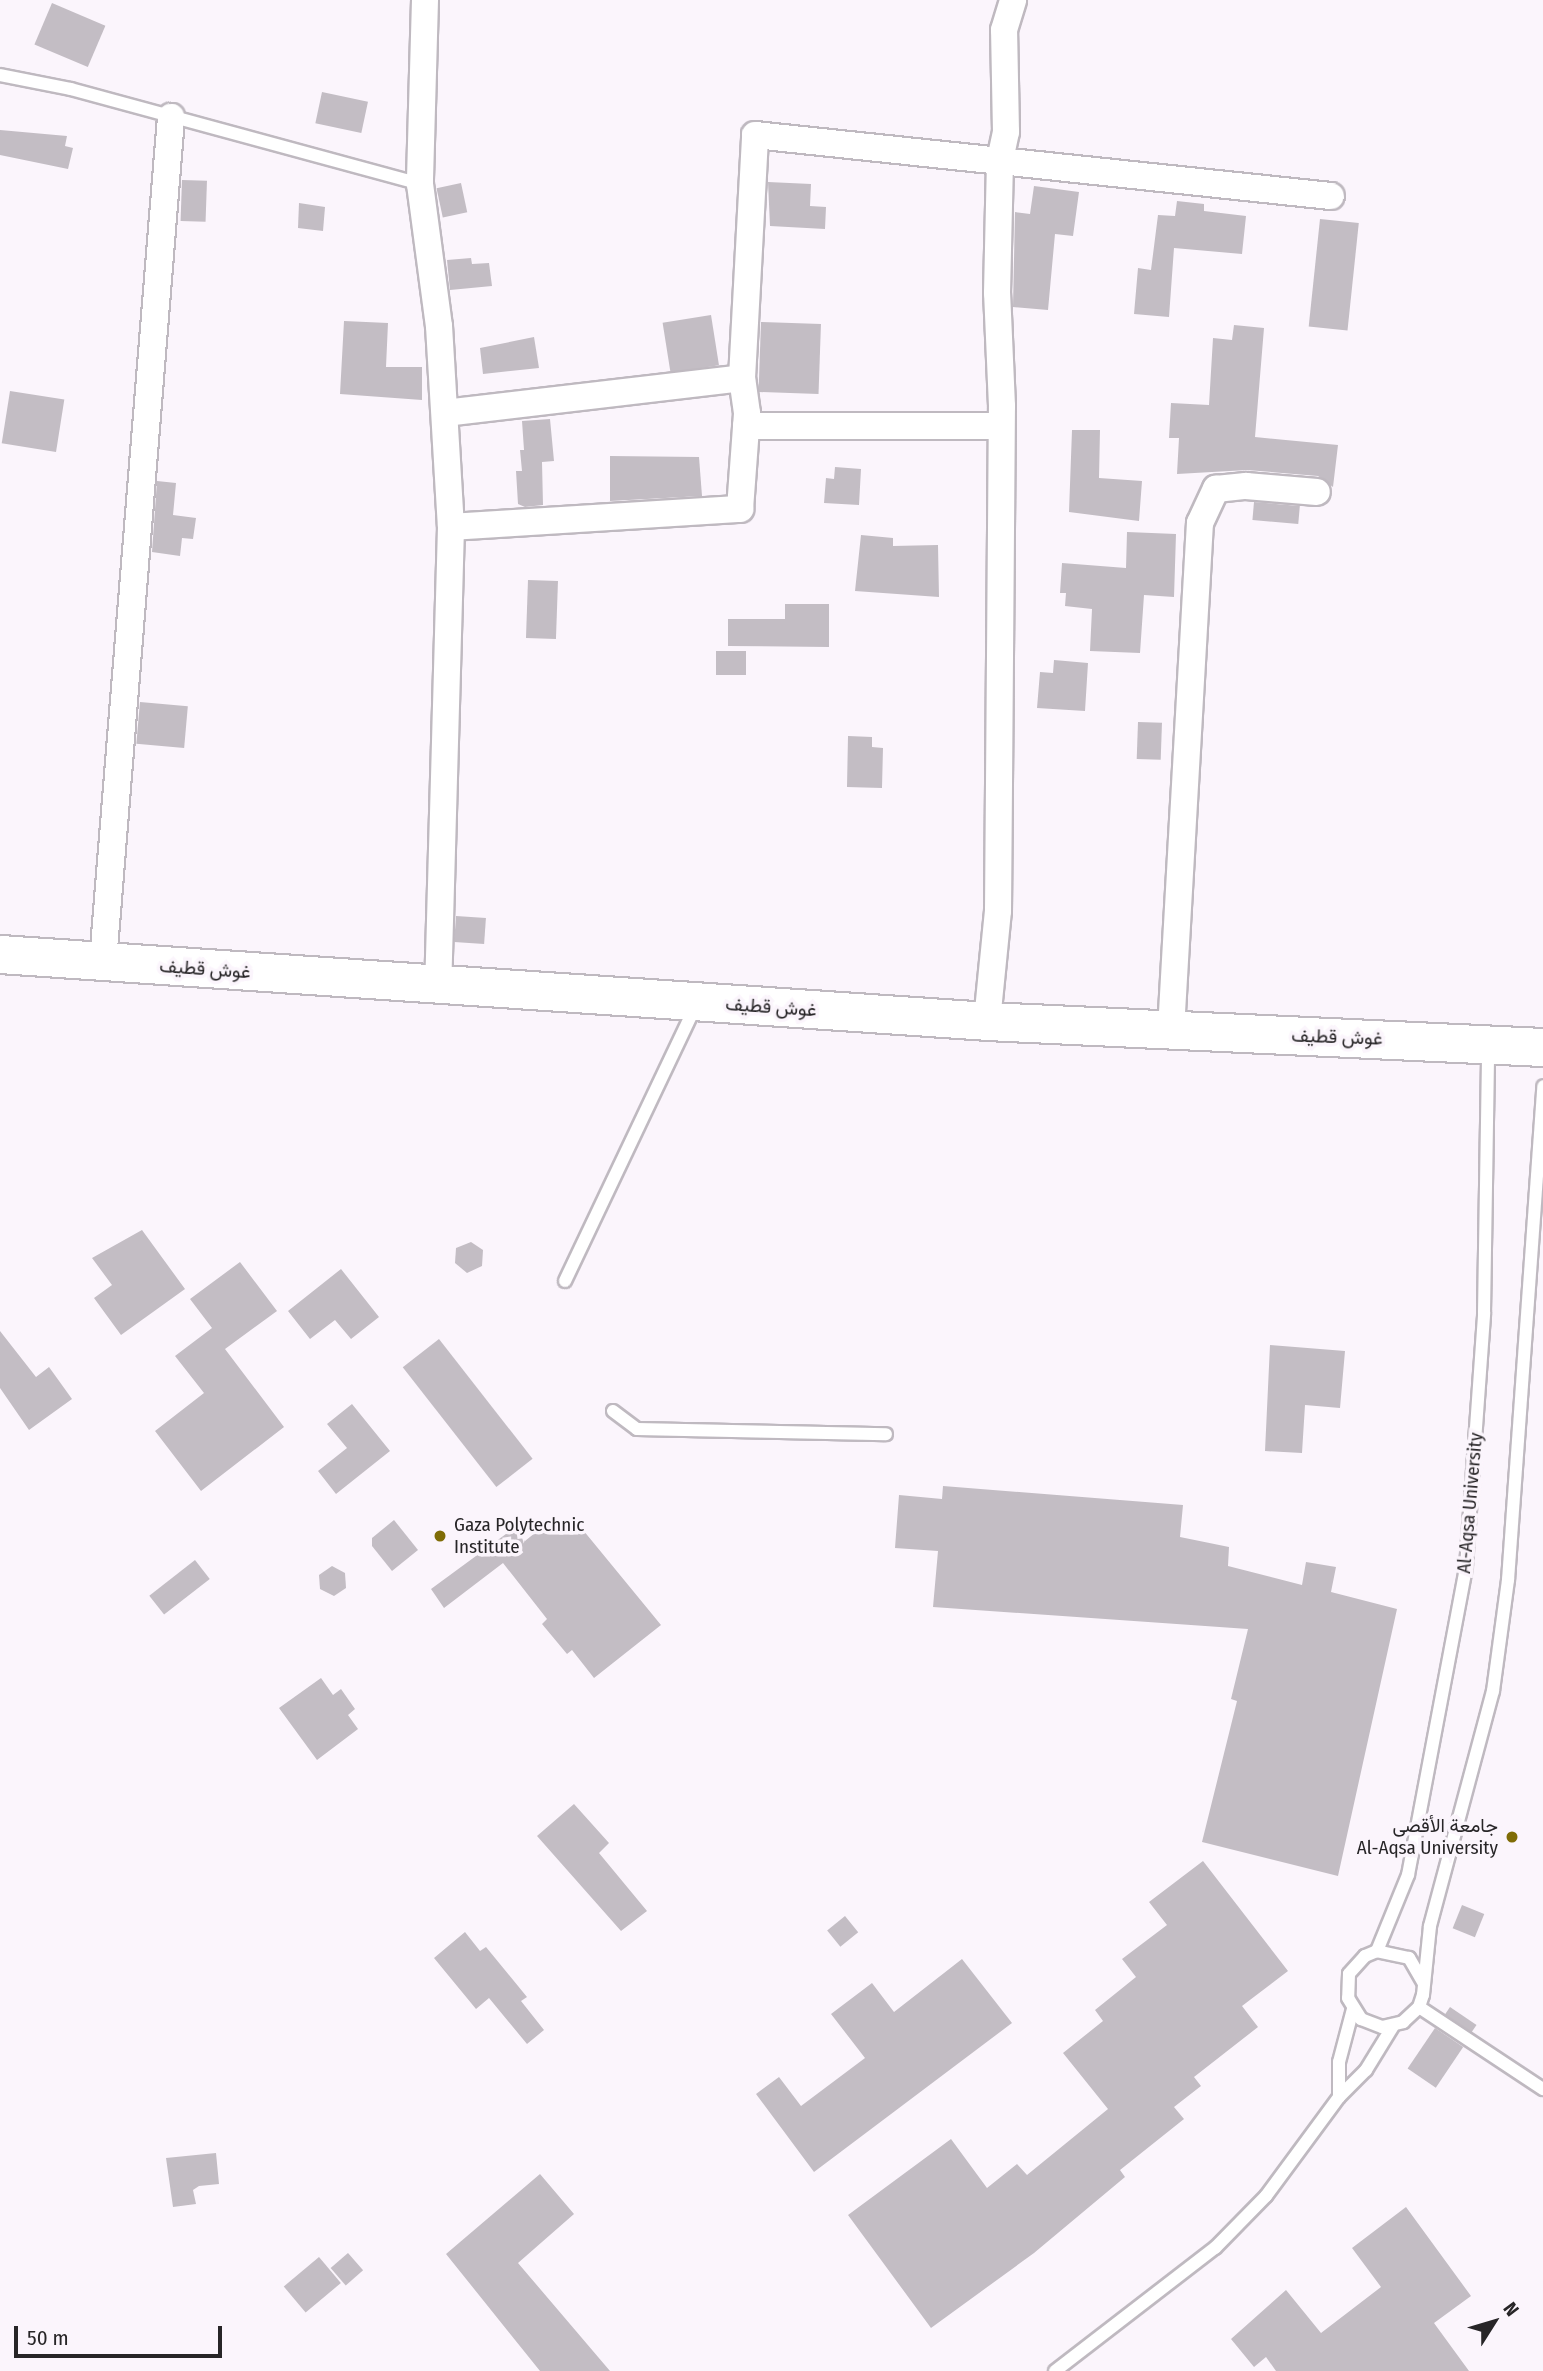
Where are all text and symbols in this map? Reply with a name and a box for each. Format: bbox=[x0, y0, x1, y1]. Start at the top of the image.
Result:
street label: غوش قطيف bbox=[159, 954, 251, 984]
street label: غوش قطيف bbox=[725, 992, 817, 1022]
street label: غوش قطيف bbox=[1291, 1024, 1383, 1050]
street label: Al-Aqsa University bbox=[1452, 1432, 1488, 1574]
place label: Gaza Polytechnic Institute bbox=[454, 1514, 584, 1558]
marker: Gaza Polytechnic Institute bbox=[432, 1528, 448, 1544]
place label: جامعة الأقصى Al-Aqsa University bbox=[1357, 1815, 1498, 1859]
marker: جامعة الأقصى Al-Aqsa University bbox=[1504, 1829, 1520, 1845]
north arrow bbox=[1459, 2287, 1529, 2357]
text: N bbox=[1499, 2298, 1524, 2321]
scale bar bbox=[18, 2312, 226, 2356]
text: 50 m bbox=[27, 2325, 69, 2351]

